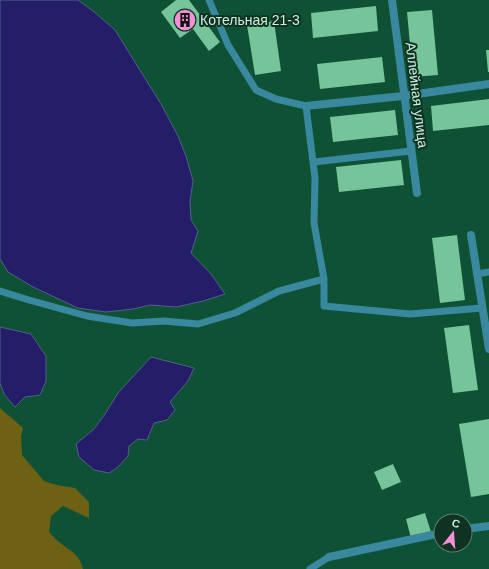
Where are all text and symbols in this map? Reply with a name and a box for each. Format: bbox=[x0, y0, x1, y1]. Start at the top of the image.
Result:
building icon: Котельная 21-3 bbox=[172, 7, 198, 33]
place label: Котельная 21-3 bbox=[200, 12, 300, 28]
street label: Аллейная улица bbox=[403, 41, 431, 149]
north arrow bbox=[433, 513, 473, 553]
text: С bbox=[450, 517, 462, 530]

